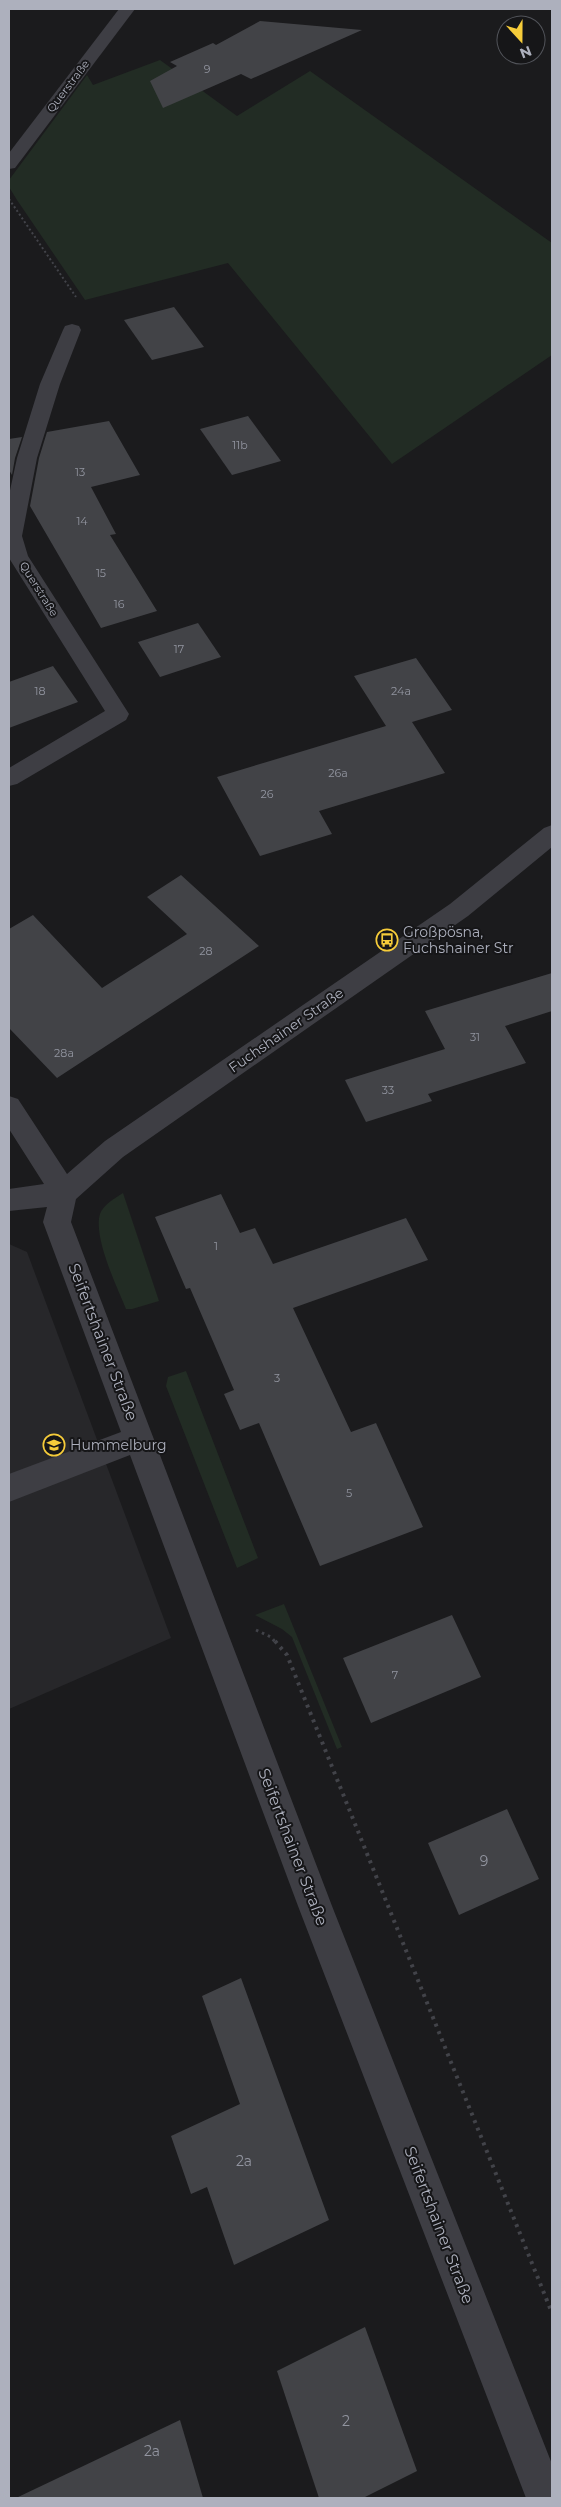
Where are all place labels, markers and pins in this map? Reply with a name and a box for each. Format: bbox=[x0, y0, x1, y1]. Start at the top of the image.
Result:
place label: Großpösna, Fuchshainer Str bbox=[403, 923, 514, 957]
bus stop icon: Großpösna, Fuchshainer Str bbox=[375, 928, 399, 952]
school or university icon: Hummelburg bbox=[42, 1433, 66, 1457]
place label: Hummelburg bbox=[70, 1436, 167, 1454]

